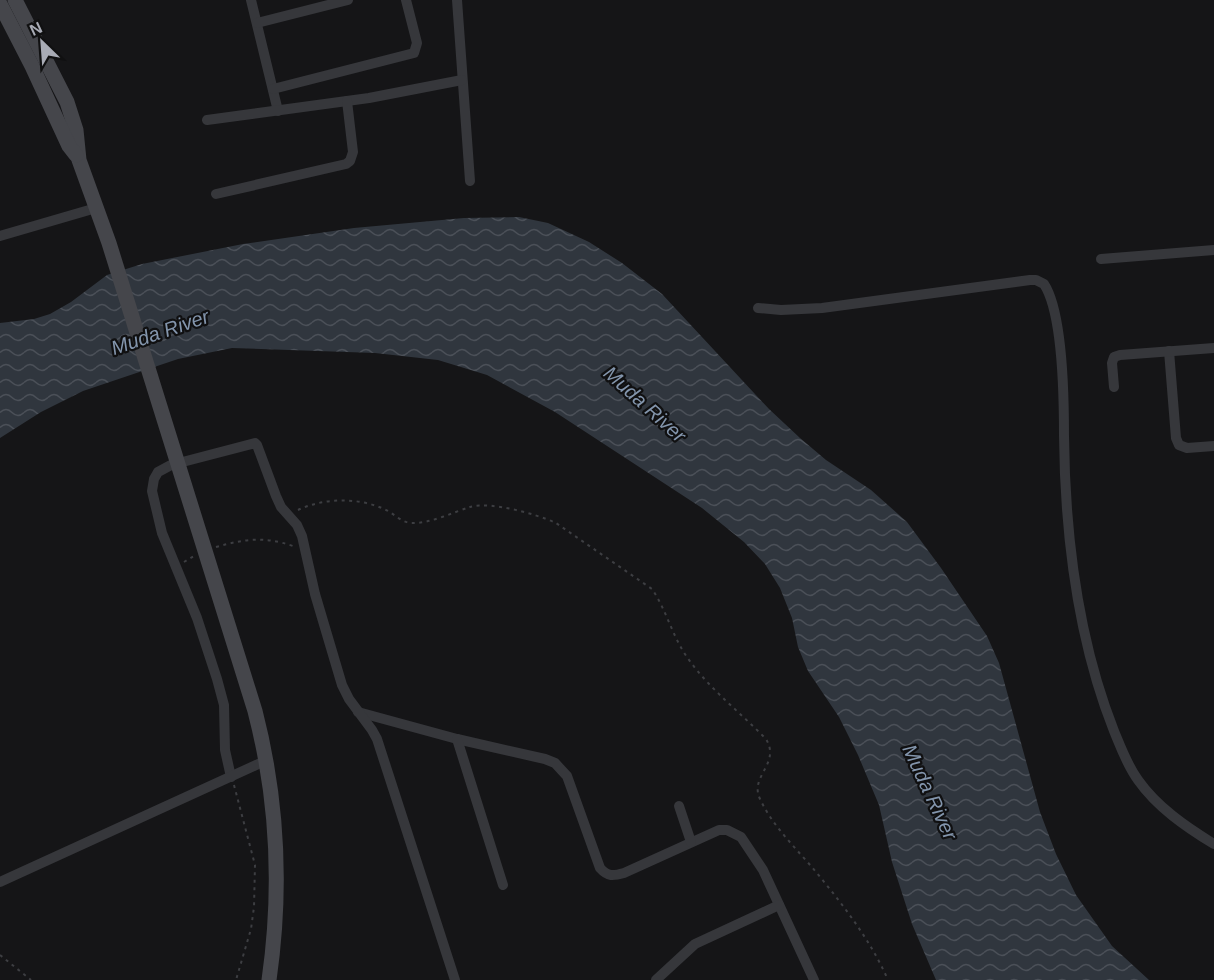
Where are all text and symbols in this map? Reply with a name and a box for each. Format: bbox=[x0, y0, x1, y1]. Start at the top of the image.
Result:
north arrow bbox=[12, 12, 72, 72]
text: N bbox=[27, 19, 45, 39]
water label: Muda River bbox=[108, 305, 213, 359]
water label: Muda River bbox=[600, 362, 691, 447]
water label: Muda River bbox=[898, 741, 962, 844]

